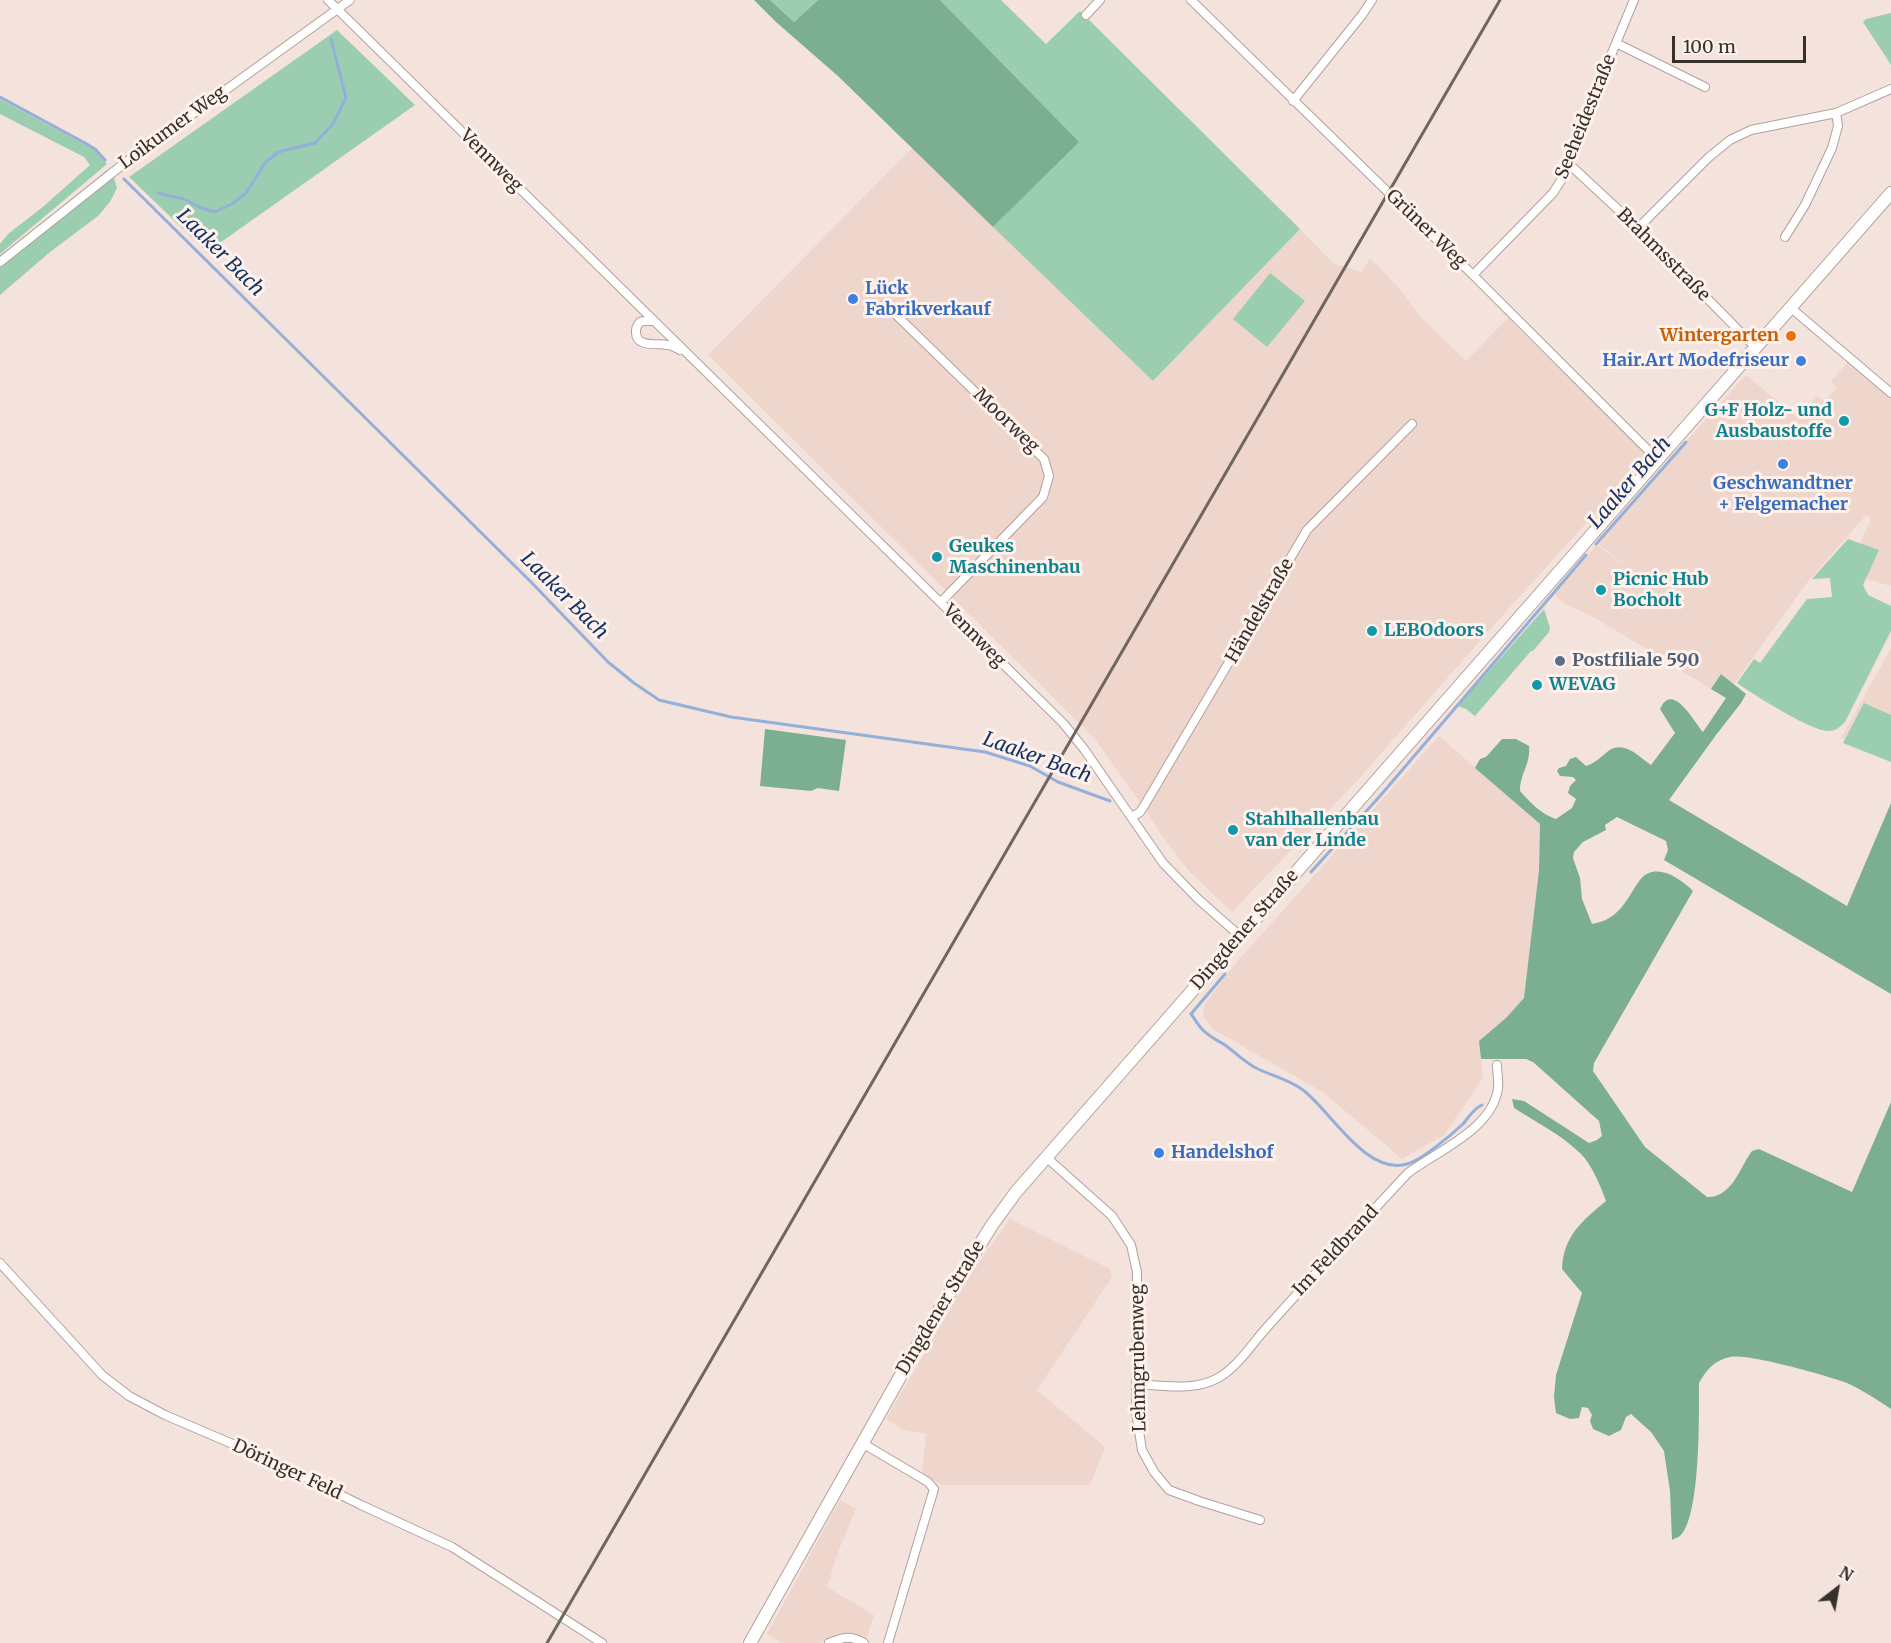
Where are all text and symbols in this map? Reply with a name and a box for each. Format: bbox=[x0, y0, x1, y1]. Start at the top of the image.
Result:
scale bar bbox=[1675, 24, 1808, 62]
text: 100 m bbox=[1683, 35, 1736, 58]
street label: Seeheidestraße bbox=[1551, 52, 1621, 182]
street label: Loikumer Weg bbox=[115, 82, 231, 174]
street label: Vennweg bbox=[455, 125, 527, 197]
street label: Grüner Weg bbox=[1381, 185, 1471, 273]
water label: Laaker Bach bbox=[171, 204, 269, 302]
street label: Brahmsstraße bbox=[1612, 204, 1714, 306]
place label: Lück Fabrikverkauf bbox=[865, 278, 991, 320]
marker: Lück Fabrikverkauf bbox=[846, 292, 860, 306]
place label: Wintergarten bbox=[1660, 325, 1779, 347]
marker: Wintergarten bbox=[1784, 329, 1798, 343]
place label: Hair.Art Modefriseur bbox=[1602, 350, 1789, 372]
marker: Hair.Art Modefriseur bbox=[1794, 354, 1808, 368]
street label: Moorweg bbox=[969, 384, 1043, 458]
place label: G+F Holz- und Ausbaustoffe bbox=[1705, 400, 1832, 442]
marker: G+F Holz- und Ausbaustoffe bbox=[1837, 414, 1851, 428]
water label: Laaker Bach bbox=[1584, 432, 1676, 534]
marker: Geschwandtner + Felgemacher bbox=[1776, 457, 1790, 471]
place label: Geschwandtner + Felgemacher bbox=[1713, 473, 1853, 516]
place label: Geukes Maschinenbau bbox=[949, 536, 1080, 578]
water label: Laaker Bach bbox=[515, 547, 613, 645]
marker: Geukes Maschinenbau bbox=[930, 550, 944, 564]
street label: Händelstraße bbox=[1221, 555, 1299, 667]
place label: Picnic Hub Bocholt bbox=[1613, 569, 1709, 612]
marker: Picnic Hub Bocholt bbox=[1594, 583, 1608, 597]
street label: Vennweg bbox=[938, 600, 1010, 672]
place label: LEBOdoors bbox=[1384, 620, 1484, 642]
marker: LEBOdoors bbox=[1365, 624, 1379, 638]
place label: Postfiliale 590 bbox=[1572, 650, 1700, 672]
marker: Postfiliale 590 bbox=[1553, 654, 1567, 668]
place label: WEVAG bbox=[1549, 674, 1616, 696]
marker: WEVAG bbox=[1530, 678, 1544, 692]
water label: Laaker Bach bbox=[980, 727, 1094, 789]
place label: Stahlhallenbau van der Linde bbox=[1245, 809, 1379, 852]
marker: Stahlhallenbau van der Linde bbox=[1226, 823, 1240, 837]
street label: Dingdener Straße bbox=[1187, 865, 1303, 995]
place label: Handelshof bbox=[1171, 1142, 1274, 1164]
marker: Handelshof bbox=[1152, 1146, 1166, 1160]
street label: Im Feldbrand bbox=[1289, 1201, 1383, 1301]
street label: Dingdener Straße bbox=[893, 1237, 989, 1379]
street label: Lehmgrubenweg bbox=[1127, 1284, 1151, 1432]
street label: Döringer Feld bbox=[229, 1435, 345, 1505]
north arrow bbox=[1807, 1559, 1867, 1619]
text: N bbox=[1836, 1562, 1857, 1585]

